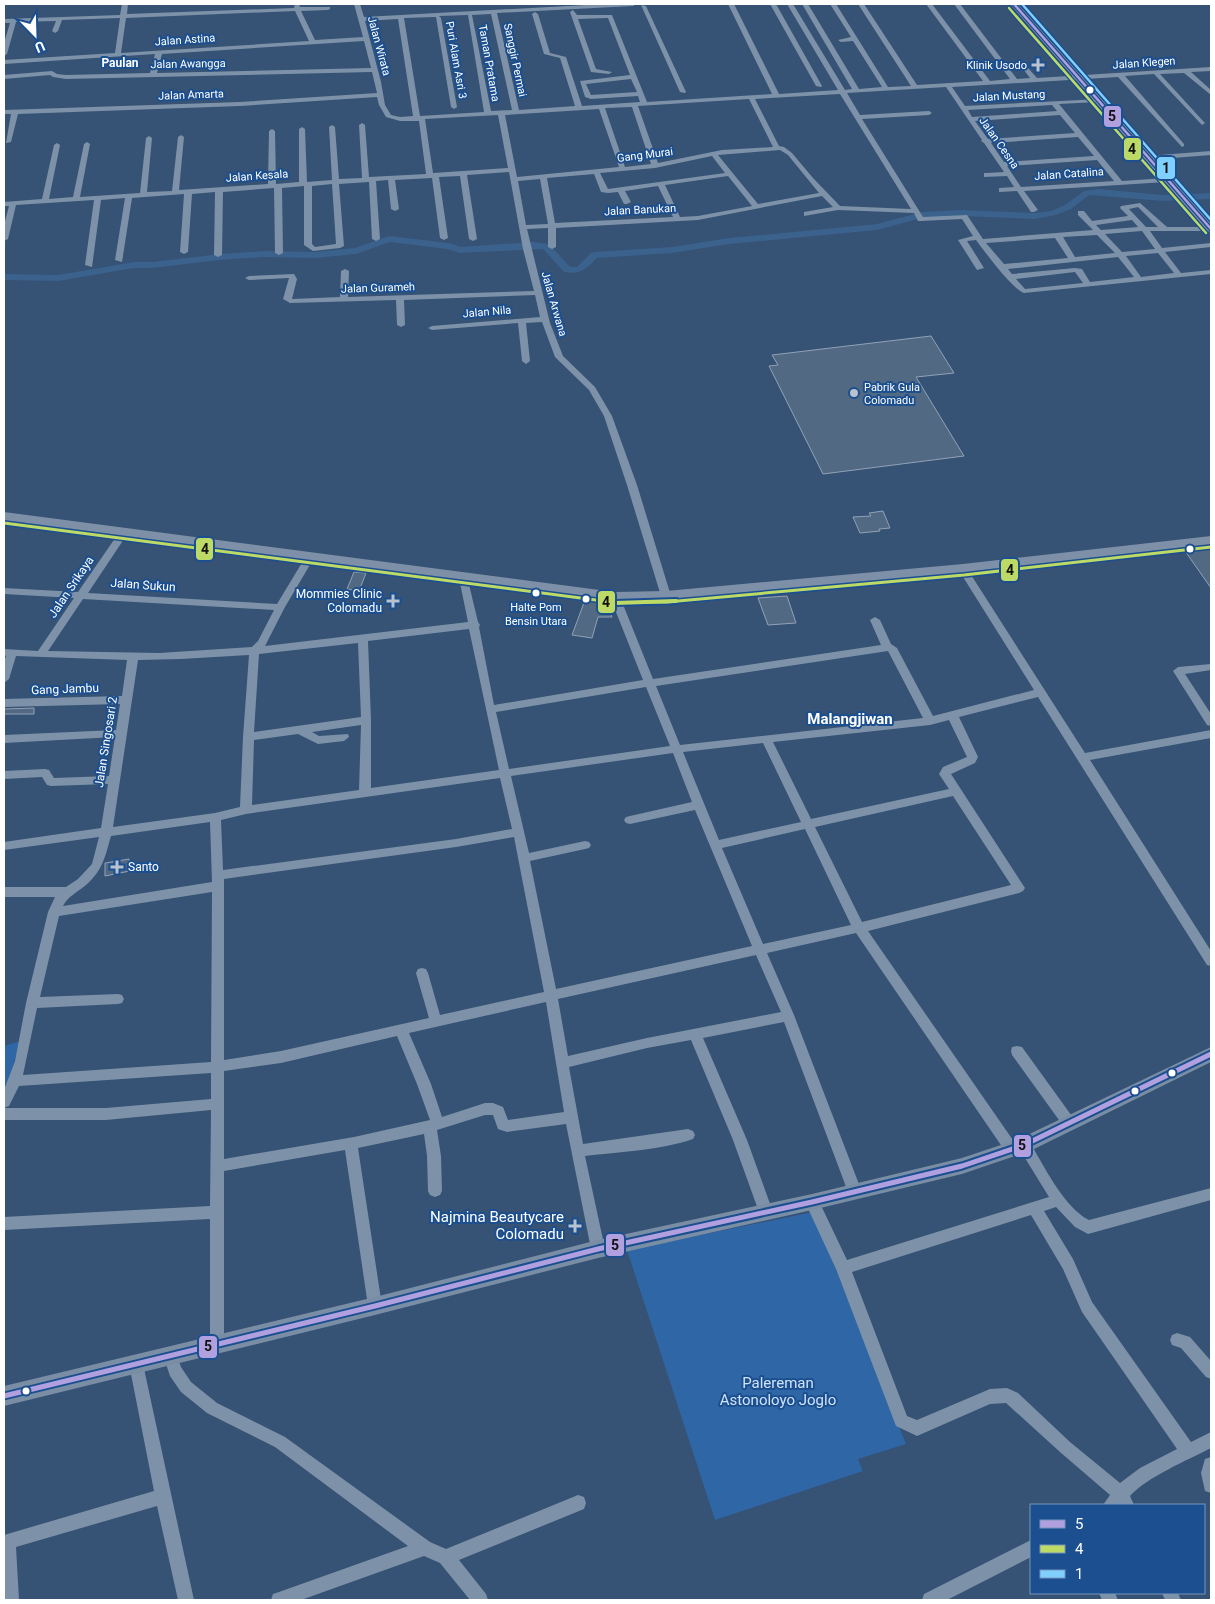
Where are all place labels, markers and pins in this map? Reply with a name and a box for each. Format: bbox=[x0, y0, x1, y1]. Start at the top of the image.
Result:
marker: Klinik Usodo bbox=[1031, 58, 1045, 72]
place label: Klinik Usodo bbox=[966, 59, 1027, 72]
unlabelled marker bbox=[1085, 85, 1095, 95]
place label: Pabrik Gula Colomadu bbox=[864, 381, 920, 407]
marker: Pabrik Gula Colomadu bbox=[848, 387, 860, 399]
unlabelled marker bbox=[1185, 544, 1195, 554]
place label: Mommies Clinic Colomadu bbox=[296, 587, 382, 615]
marker: Halte Pom Bensin Utara bbox=[531, 588, 541, 598]
marker: Mommies Clinic Colomadu bbox=[386, 594, 400, 608]
unlabelled marker bbox=[581, 594, 591, 604]
place label: Halte Pom Bensin Utara bbox=[505, 601, 567, 628]
marker: Santo bbox=[110, 860, 124, 874]
place label: Santo bbox=[128, 860, 159, 874]
unlabelled marker bbox=[1167, 1068, 1177, 1078]
unlabelled marker bbox=[1130, 1086, 1140, 1096]
place label: Najmina Beautycare Colomadu bbox=[430, 1208, 564, 1243]
marker: Najmina Beautycare Colomadu bbox=[568, 1219, 582, 1233]
unlabelled marker bbox=[21, 1386, 31, 1396]

